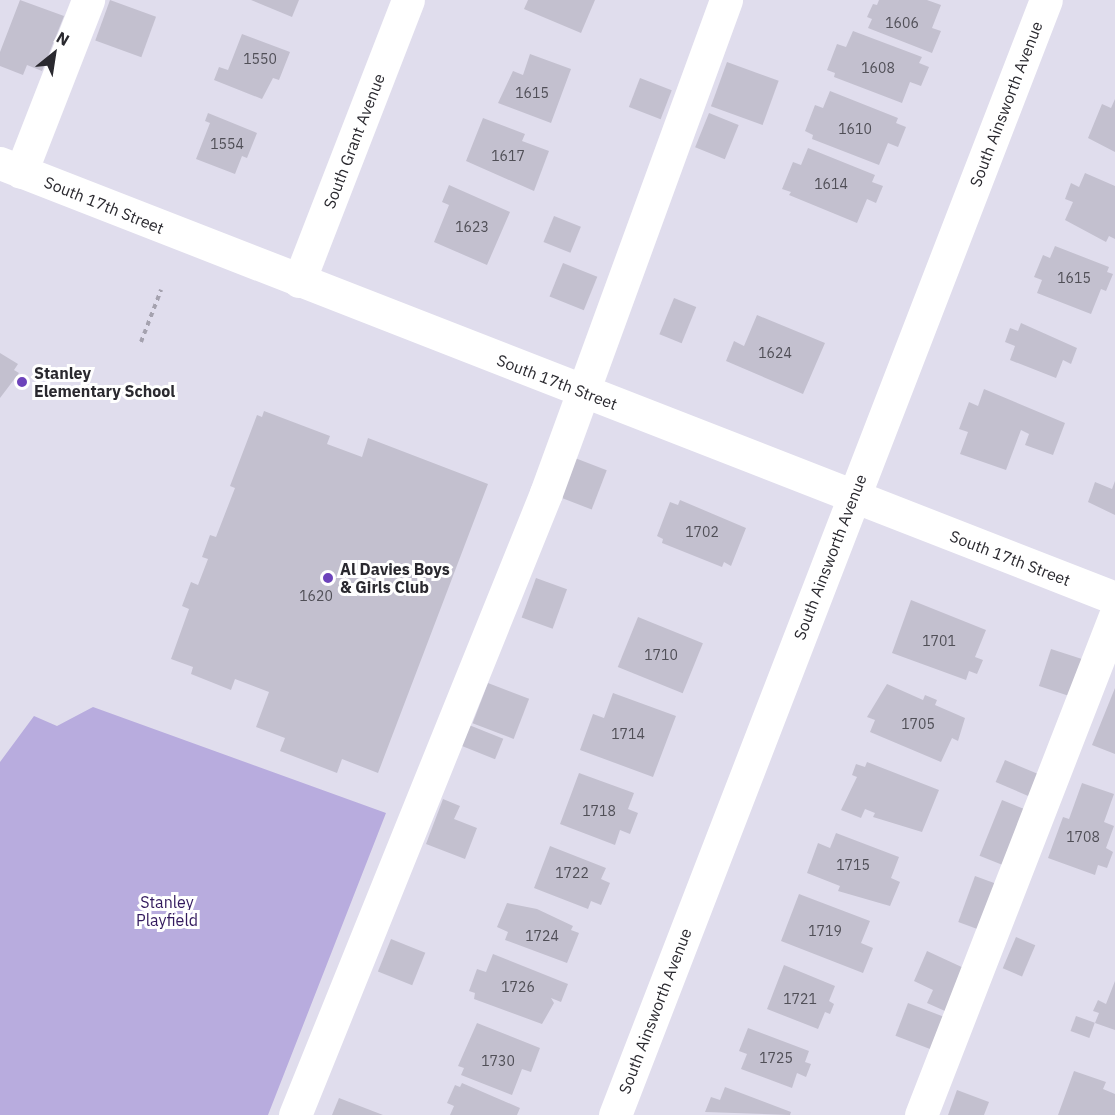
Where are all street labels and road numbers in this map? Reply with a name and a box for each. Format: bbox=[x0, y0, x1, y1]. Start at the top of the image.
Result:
street label: South Ainsworth Avenue bbox=[966, 18, 1046, 190]
street label: South Grant Avenue bbox=[319, 71, 389, 211]
street label: South 17th Street bbox=[41, 172, 167, 238]
street label: South 17th Street bbox=[494, 350, 620, 414]
street label: South Ainsworth Avenue bbox=[790, 471, 870, 643]
street label: South 17th Street bbox=[947, 526, 1073, 590]
street label: South Ainsworth Avenue bbox=[615, 925, 695, 1097]

